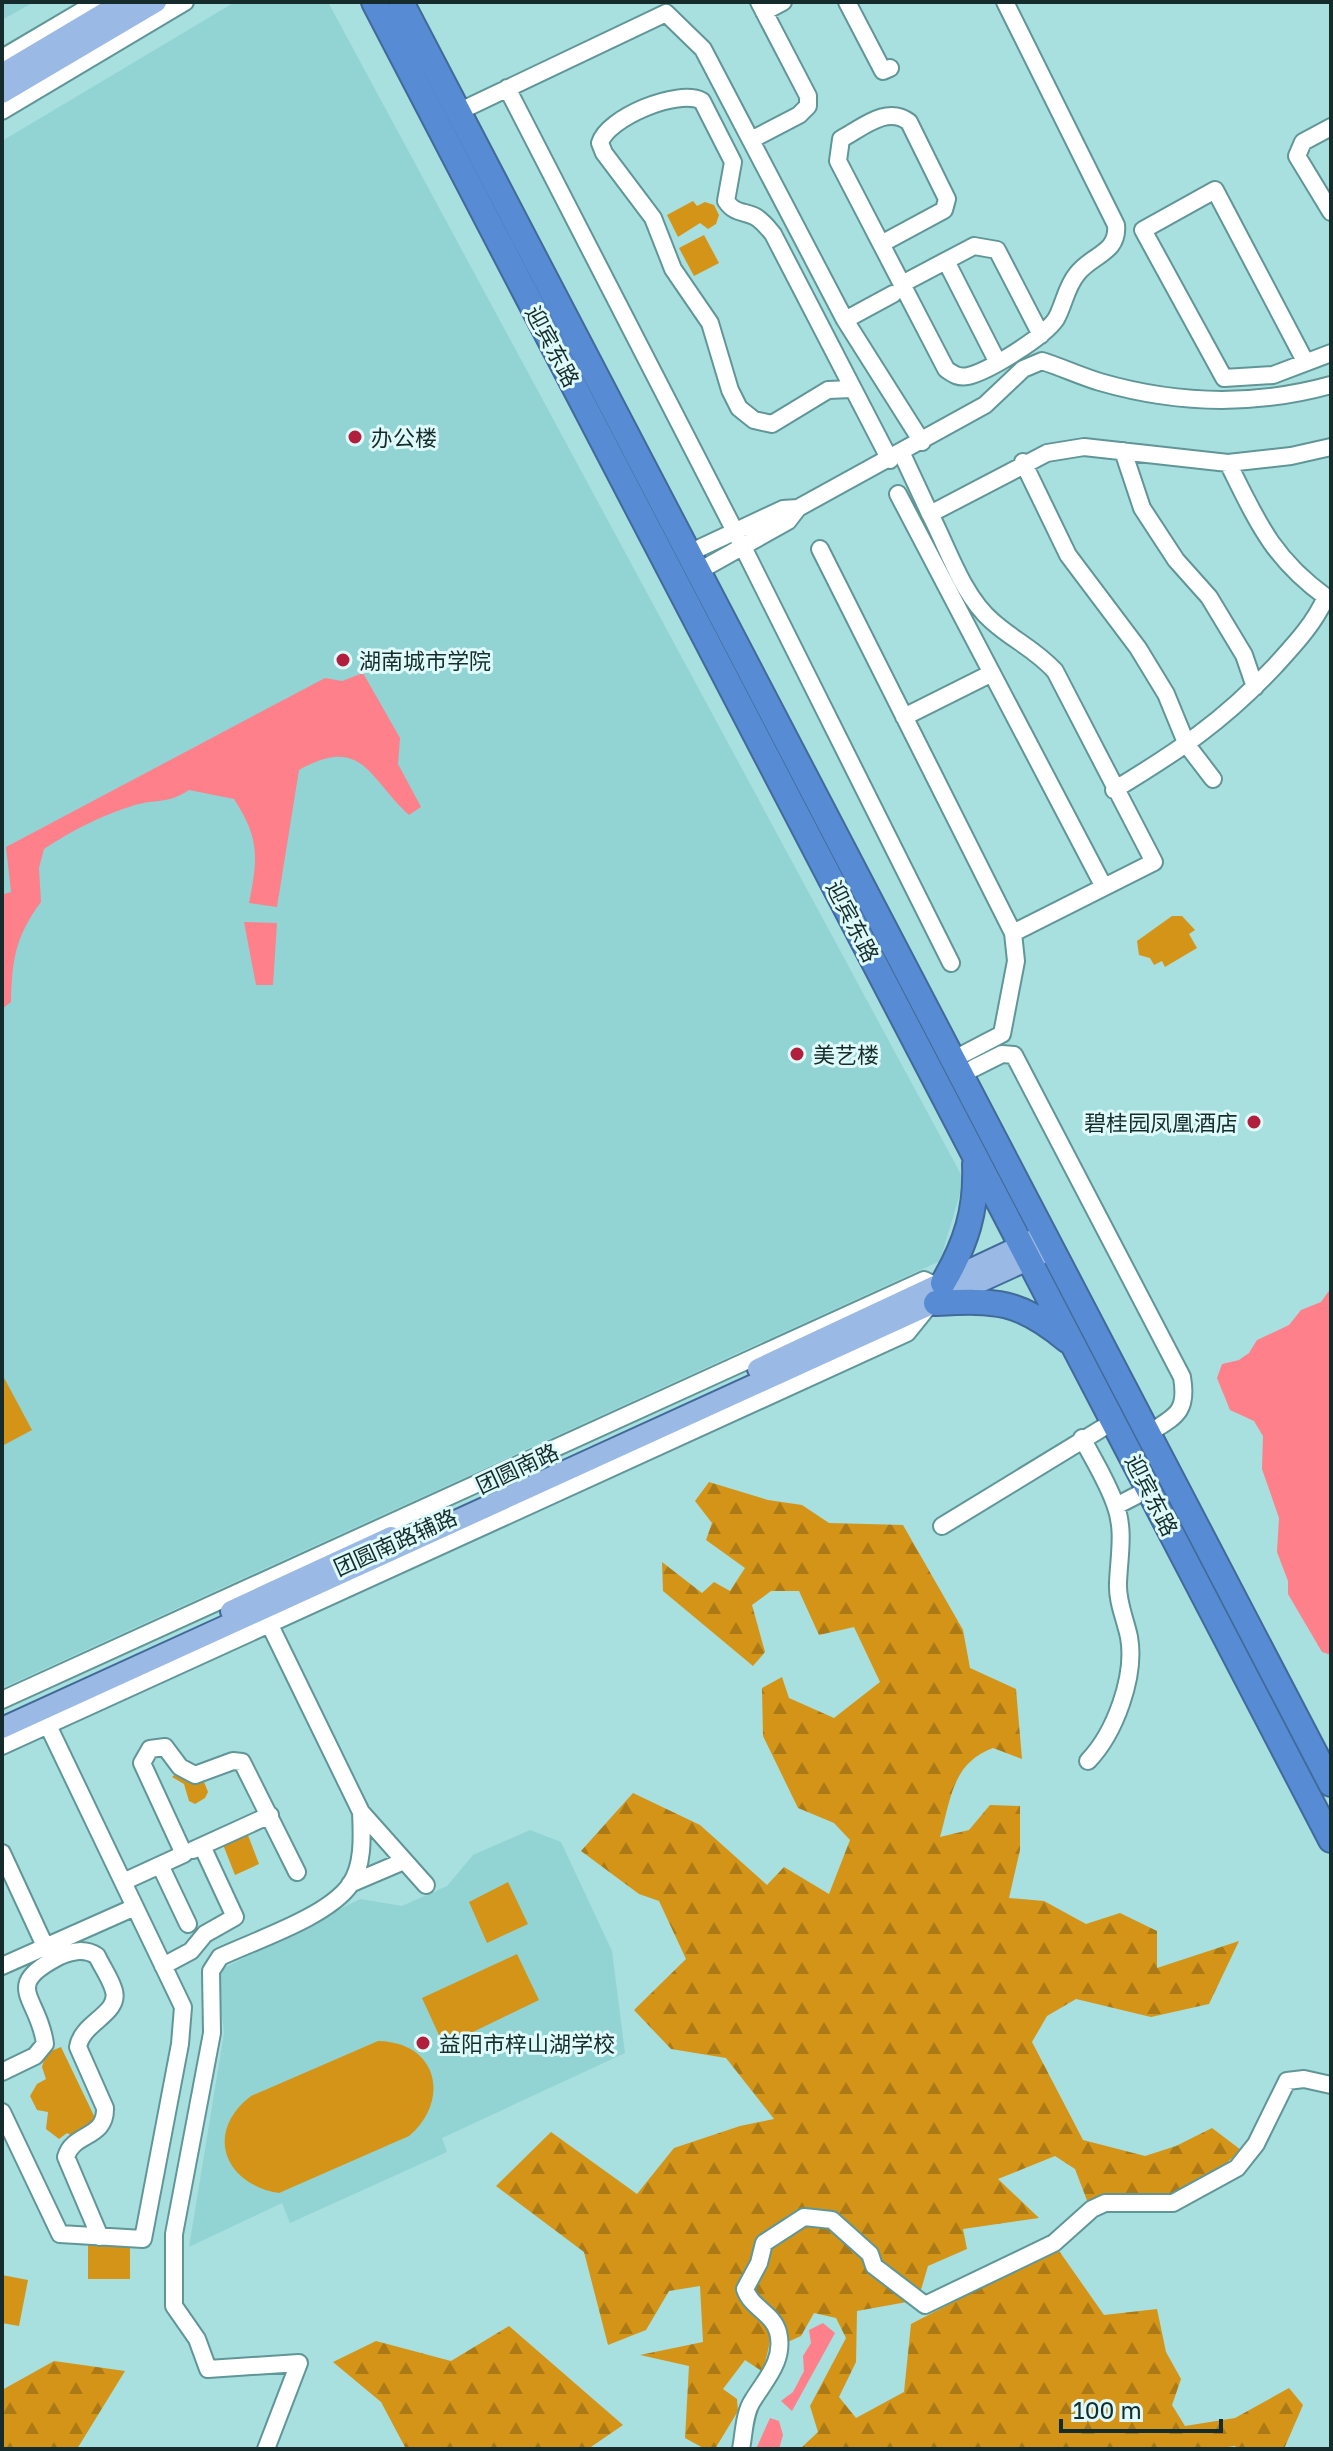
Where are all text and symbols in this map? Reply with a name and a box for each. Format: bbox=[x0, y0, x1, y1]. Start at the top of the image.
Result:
street label: 迎宾东路 bbox=[520, 301, 586, 391]
place label: 办公楼 bbox=[371, 424, 437, 451]
marker: 办公楼 bbox=[346, 428, 364, 446]
place label: 湖南城市学院 bbox=[359, 647, 491, 674]
marker: 湖南城市学院 bbox=[334, 651, 352, 669]
street label: 迎宾东路 bbox=[821, 876, 885, 966]
place label: 美艺楼 bbox=[813, 1041, 879, 1068]
marker: 美艺楼 bbox=[788, 1045, 806, 1063]
place label: 碧桂园凤凰酒店 bbox=[1084, 1109, 1238, 1136]
marker: 碧桂园凤凰酒店 bbox=[1245, 1113, 1263, 1131]
street label: 团圆南路 bbox=[471, 1437, 563, 1499]
street label: 迎宾东路 bbox=[1120, 1450, 1184, 1540]
street label: 团圆南路辅路 bbox=[329, 1503, 461, 1581]
place label: 益阳市梓山湖学校 bbox=[439, 2030, 615, 2057]
marker: 益阳市梓山湖学校 bbox=[414, 2034, 432, 2052]
scale bar bbox=[1061, 2383, 1221, 2433]
text: 100 m bbox=[1073, 2395, 1142, 2424]

